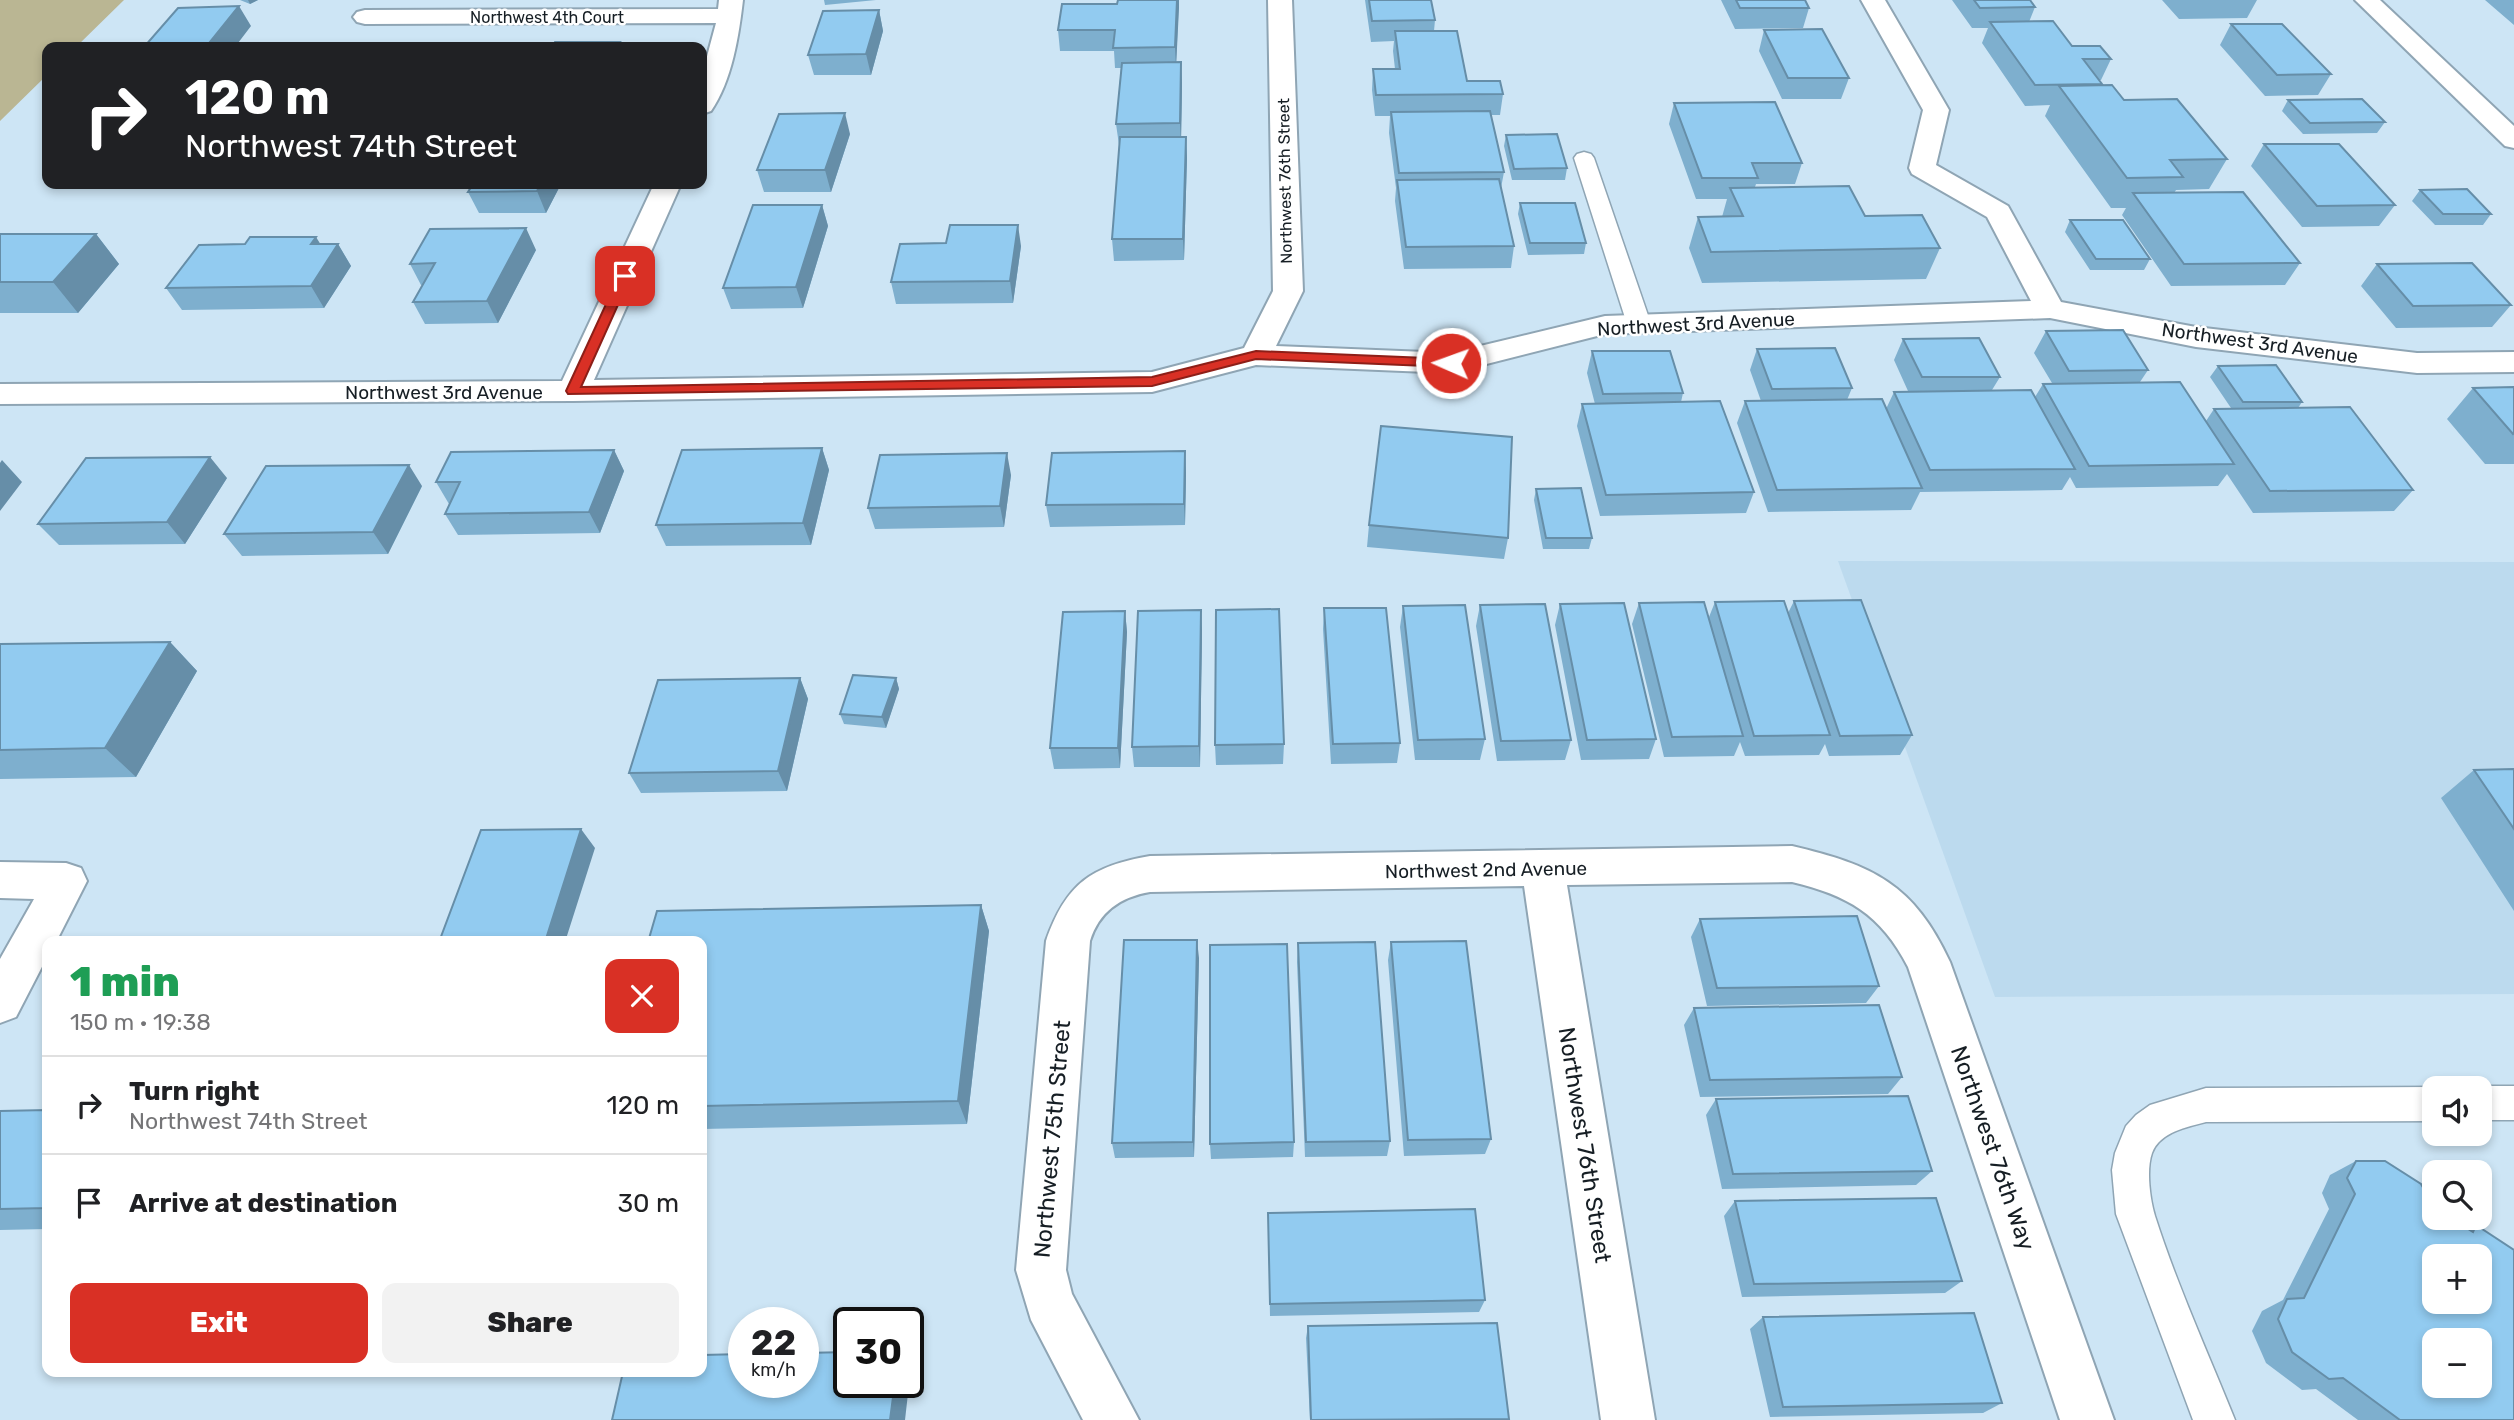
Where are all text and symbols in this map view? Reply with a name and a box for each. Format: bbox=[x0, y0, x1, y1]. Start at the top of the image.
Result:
street label: Northwest 4th Court bbox=[470, 8, 624, 27]
text: 120 m bbox=[185, 68, 330, 126]
icon: right bbox=[70, 70, 161, 161]
street label: Northwest 76th Street bbox=[1274, 98, 1296, 264]
text: Northwest 74th Street bbox=[185, 127, 517, 165]
pin bbox=[595, 246, 655, 306]
icon: arrive bbox=[606, 257, 644, 295]
street label: Northwest 3rd Avenue bbox=[1597, 307, 1795, 341]
street label: Northwest 3rd Avenue bbox=[2160, 318, 2360, 368]
position arrow bbox=[1414, 326, 1488, 400]
street label: Northwest 3rd Avenue bbox=[345, 381, 543, 404]
street label: Northwest 2nd Avenue bbox=[1385, 857, 1587, 883]
text: 1 min bbox=[70, 957, 180, 1007]
button: close bbox=[605, 959, 679, 1033]
text: 150 m · 19:38 bbox=[70, 1008, 211, 1036]
street label: Northwest 75th Street bbox=[1028, 1019, 1076, 1259]
street label: Northwest 76th Street bbox=[1553, 1025, 1617, 1265]
street label: Northwest 76th Way bbox=[1945, 1042, 2041, 1254]
text: Turn right bbox=[129, 1076, 259, 1107]
map controls bbox=[2422, 1076, 2492, 1398]
button: sound bbox=[2422, 1076, 2492, 1146]
icon: right bbox=[70, 1086, 108, 1124]
text: 120 m bbox=[607, 1090, 679, 1121]
text: Northwest 74th Street bbox=[129, 1107, 368, 1135]
button: search bbox=[2422, 1160, 2492, 1230]
icon: arrive bbox=[70, 1184, 108, 1222]
text: Arrive at destination bbox=[129, 1188, 397, 1219]
text: 30 m bbox=[617, 1188, 679, 1219]
button: + bbox=[2422, 1244, 2492, 1314]
button: Exit bbox=[70, 1283, 368, 1363]
button: Share bbox=[382, 1283, 679, 1363]
speed limit sign: 30 bbox=[833, 1307, 924, 1398]
text: 22 bbox=[751, 1322, 796, 1364]
button: − bbox=[2422, 1328, 2492, 1398]
text: km/h bbox=[751, 1359, 796, 1381]

